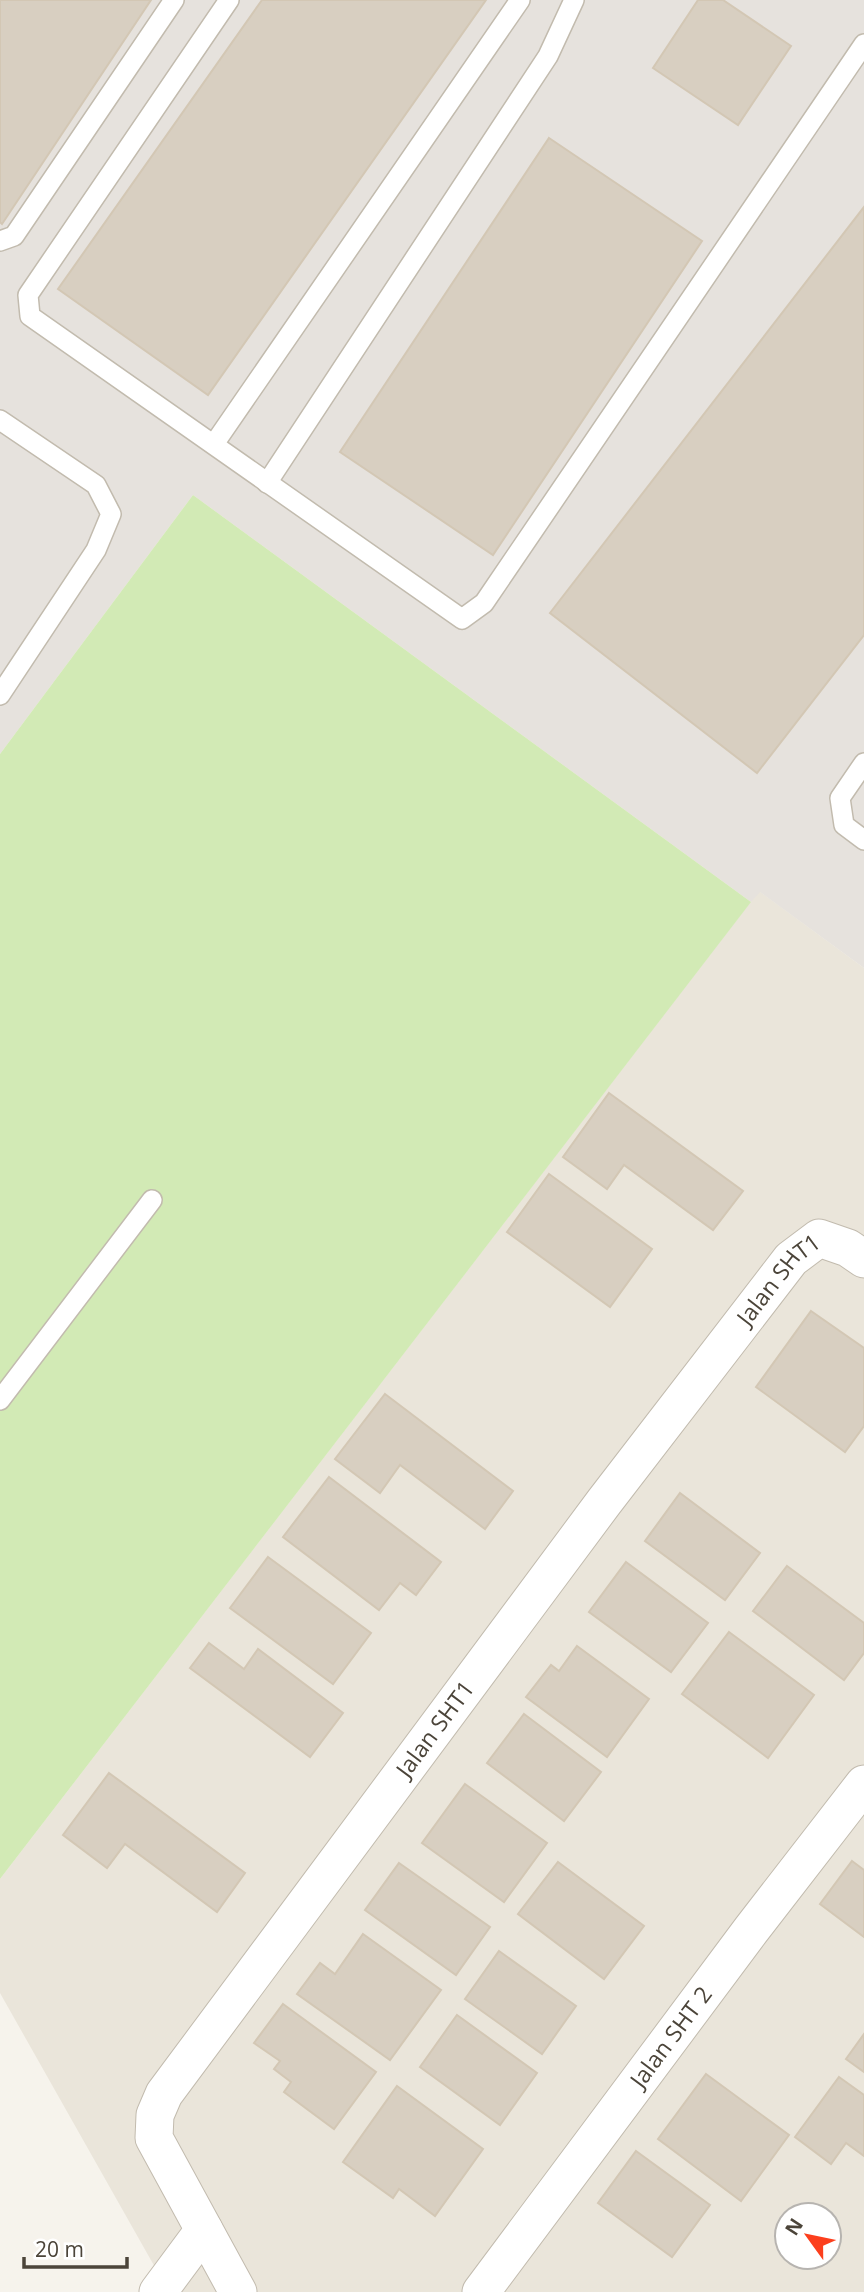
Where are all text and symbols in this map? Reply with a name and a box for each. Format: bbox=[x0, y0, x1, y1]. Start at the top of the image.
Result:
street label: Jalan SHT1 bbox=[727, 1226, 826, 1333]
street label: Jalan SHT1 bbox=[387, 1674, 481, 1785]
street label: Jalan SHT 2 bbox=[621, 1979, 719, 2095]
north arrow bbox=[773, 2201, 843, 2271]
text: N bbox=[779, 2213, 809, 2240]
scale bar bbox=[24, 2226, 128, 2270]
text: 20 m bbox=[35, 2235, 84, 2263]

